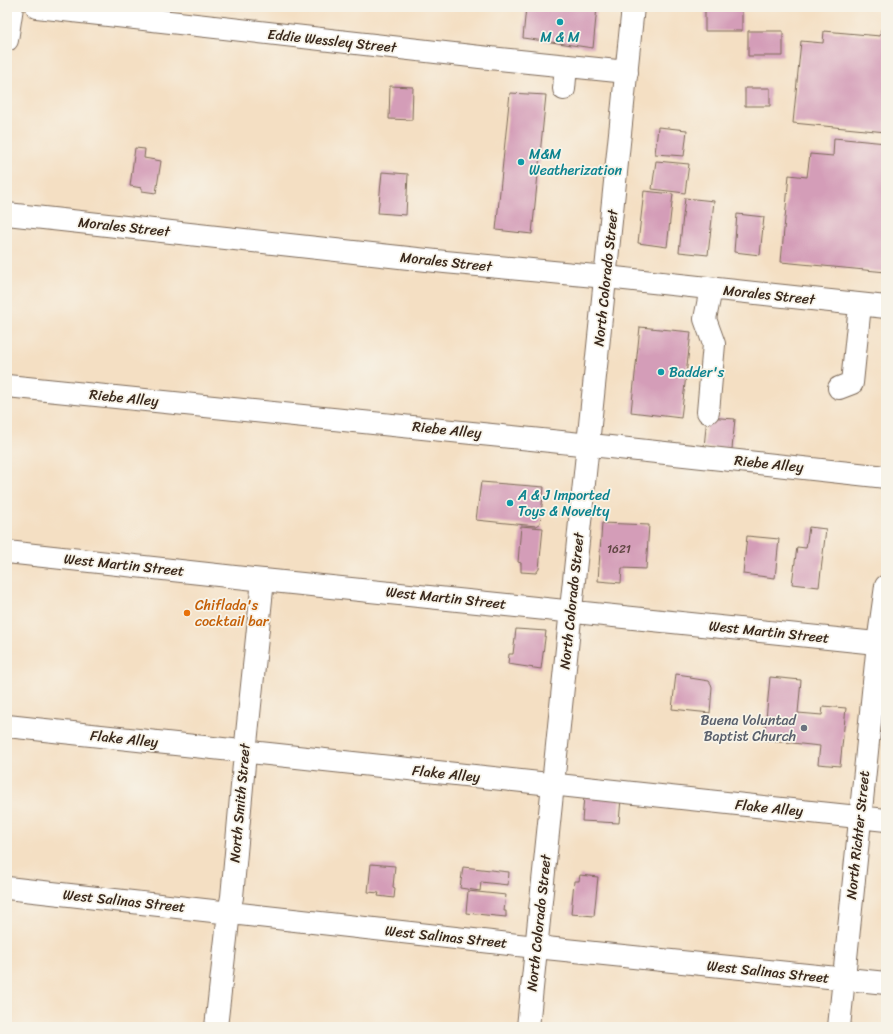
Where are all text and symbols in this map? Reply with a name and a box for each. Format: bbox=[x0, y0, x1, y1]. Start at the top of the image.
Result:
marker: M & M bbox=[555, 17, 565, 27]
street label: Eddie Wessley Street bbox=[266, 22, 399, 60]
place label: M & M bbox=[540, 25, 580, 50]
place label: M&M Weatherization bbox=[529, 142, 623, 183]
marker: M&M Weatherization bbox=[516, 157, 526, 167]
street label: North Colorado Street bbox=[586, 207, 626, 348]
street label: Morales Street bbox=[77, 210, 172, 244]
street label: Morales Street bbox=[399, 245, 494, 279]
street label: Morales Street bbox=[722, 278, 817, 312]
place label: Badder's bbox=[669, 360, 725, 385]
marker: Badder's bbox=[656, 367, 666, 377]
street label: Riebe Alley bbox=[88, 382, 160, 414]
street label: Riebe Alley bbox=[411, 414, 483, 446]
street label: Riebe Alley bbox=[733, 448, 805, 480]
place label: A & J Imported Toys & Novelty bbox=[517, 483, 611, 524]
marker: A & J Imported Toys & Novelty bbox=[505, 498, 515, 508]
street label: North Colorado Street bbox=[552, 530, 592, 671]
house number: 1621 bbox=[607, 538, 631, 560]
street label: West Martin Street bbox=[63, 546, 185, 584]
street label: West Martin Street bbox=[385, 579, 507, 617]
place label: Chiflada's cocktail bar bbox=[195, 593, 270, 634]
marker: Chiflada's cocktail bar bbox=[182, 608, 192, 618]
street label: West Martin Street bbox=[708, 613, 830, 651]
place label: Buena Voluntad Baptist Church bbox=[700, 708, 798, 749]
street label: Flake Alley bbox=[89, 723, 160, 755]
marker: Buena Voluntad Baptist Church bbox=[799, 723, 809, 733]
street label: North Smith Street bbox=[222, 741, 258, 864]
street label: Flake Alley bbox=[411, 758, 482, 790]
street label: North Richter Street bbox=[839, 769, 877, 901]
street label: Flake Alley bbox=[734, 792, 805, 824]
street label: North Colorado Street bbox=[519, 852, 559, 993]
street label: West Salinas Street bbox=[62, 882, 186, 920]
street label: West Salinas Street bbox=[384, 918, 508, 956]
street label: West Salinas Street bbox=[706, 953, 830, 991]

